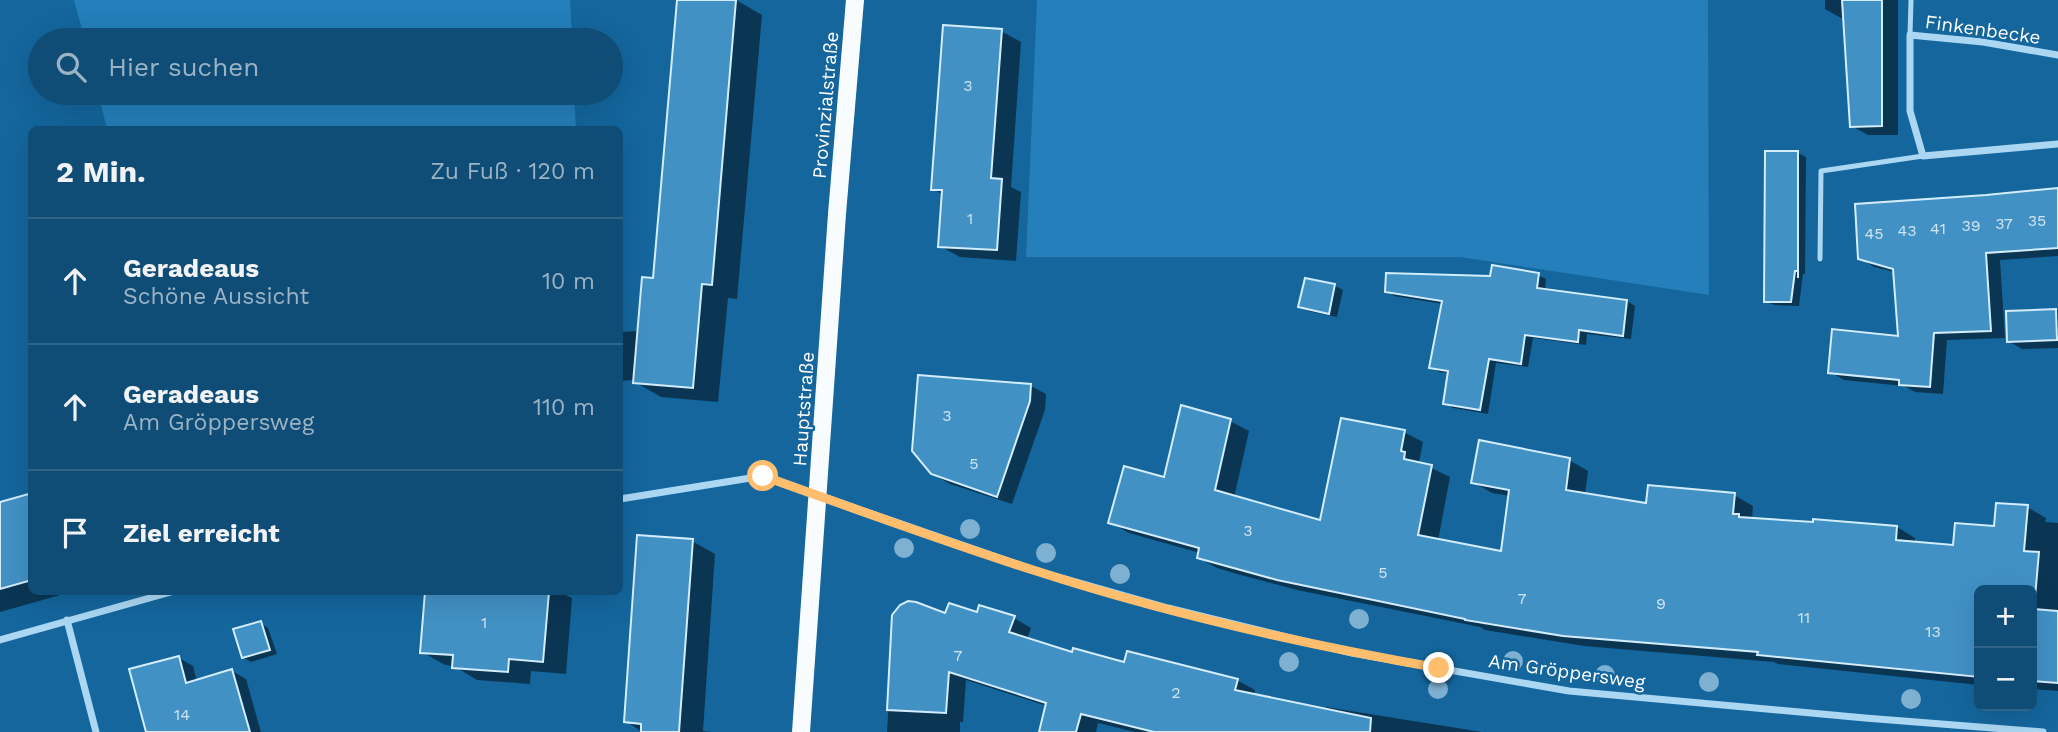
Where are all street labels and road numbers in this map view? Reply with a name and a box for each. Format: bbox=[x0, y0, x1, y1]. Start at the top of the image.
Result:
street label: Finkenbecke bbox=[1924, 10, 2042, 49]
street label: Provinzialstraße bbox=[808, 30, 843, 180]
street label: Hauptstraße bbox=[788, 351, 819, 467]
street label: Am Gröppersweg bbox=[1487, 649, 1648, 694]

